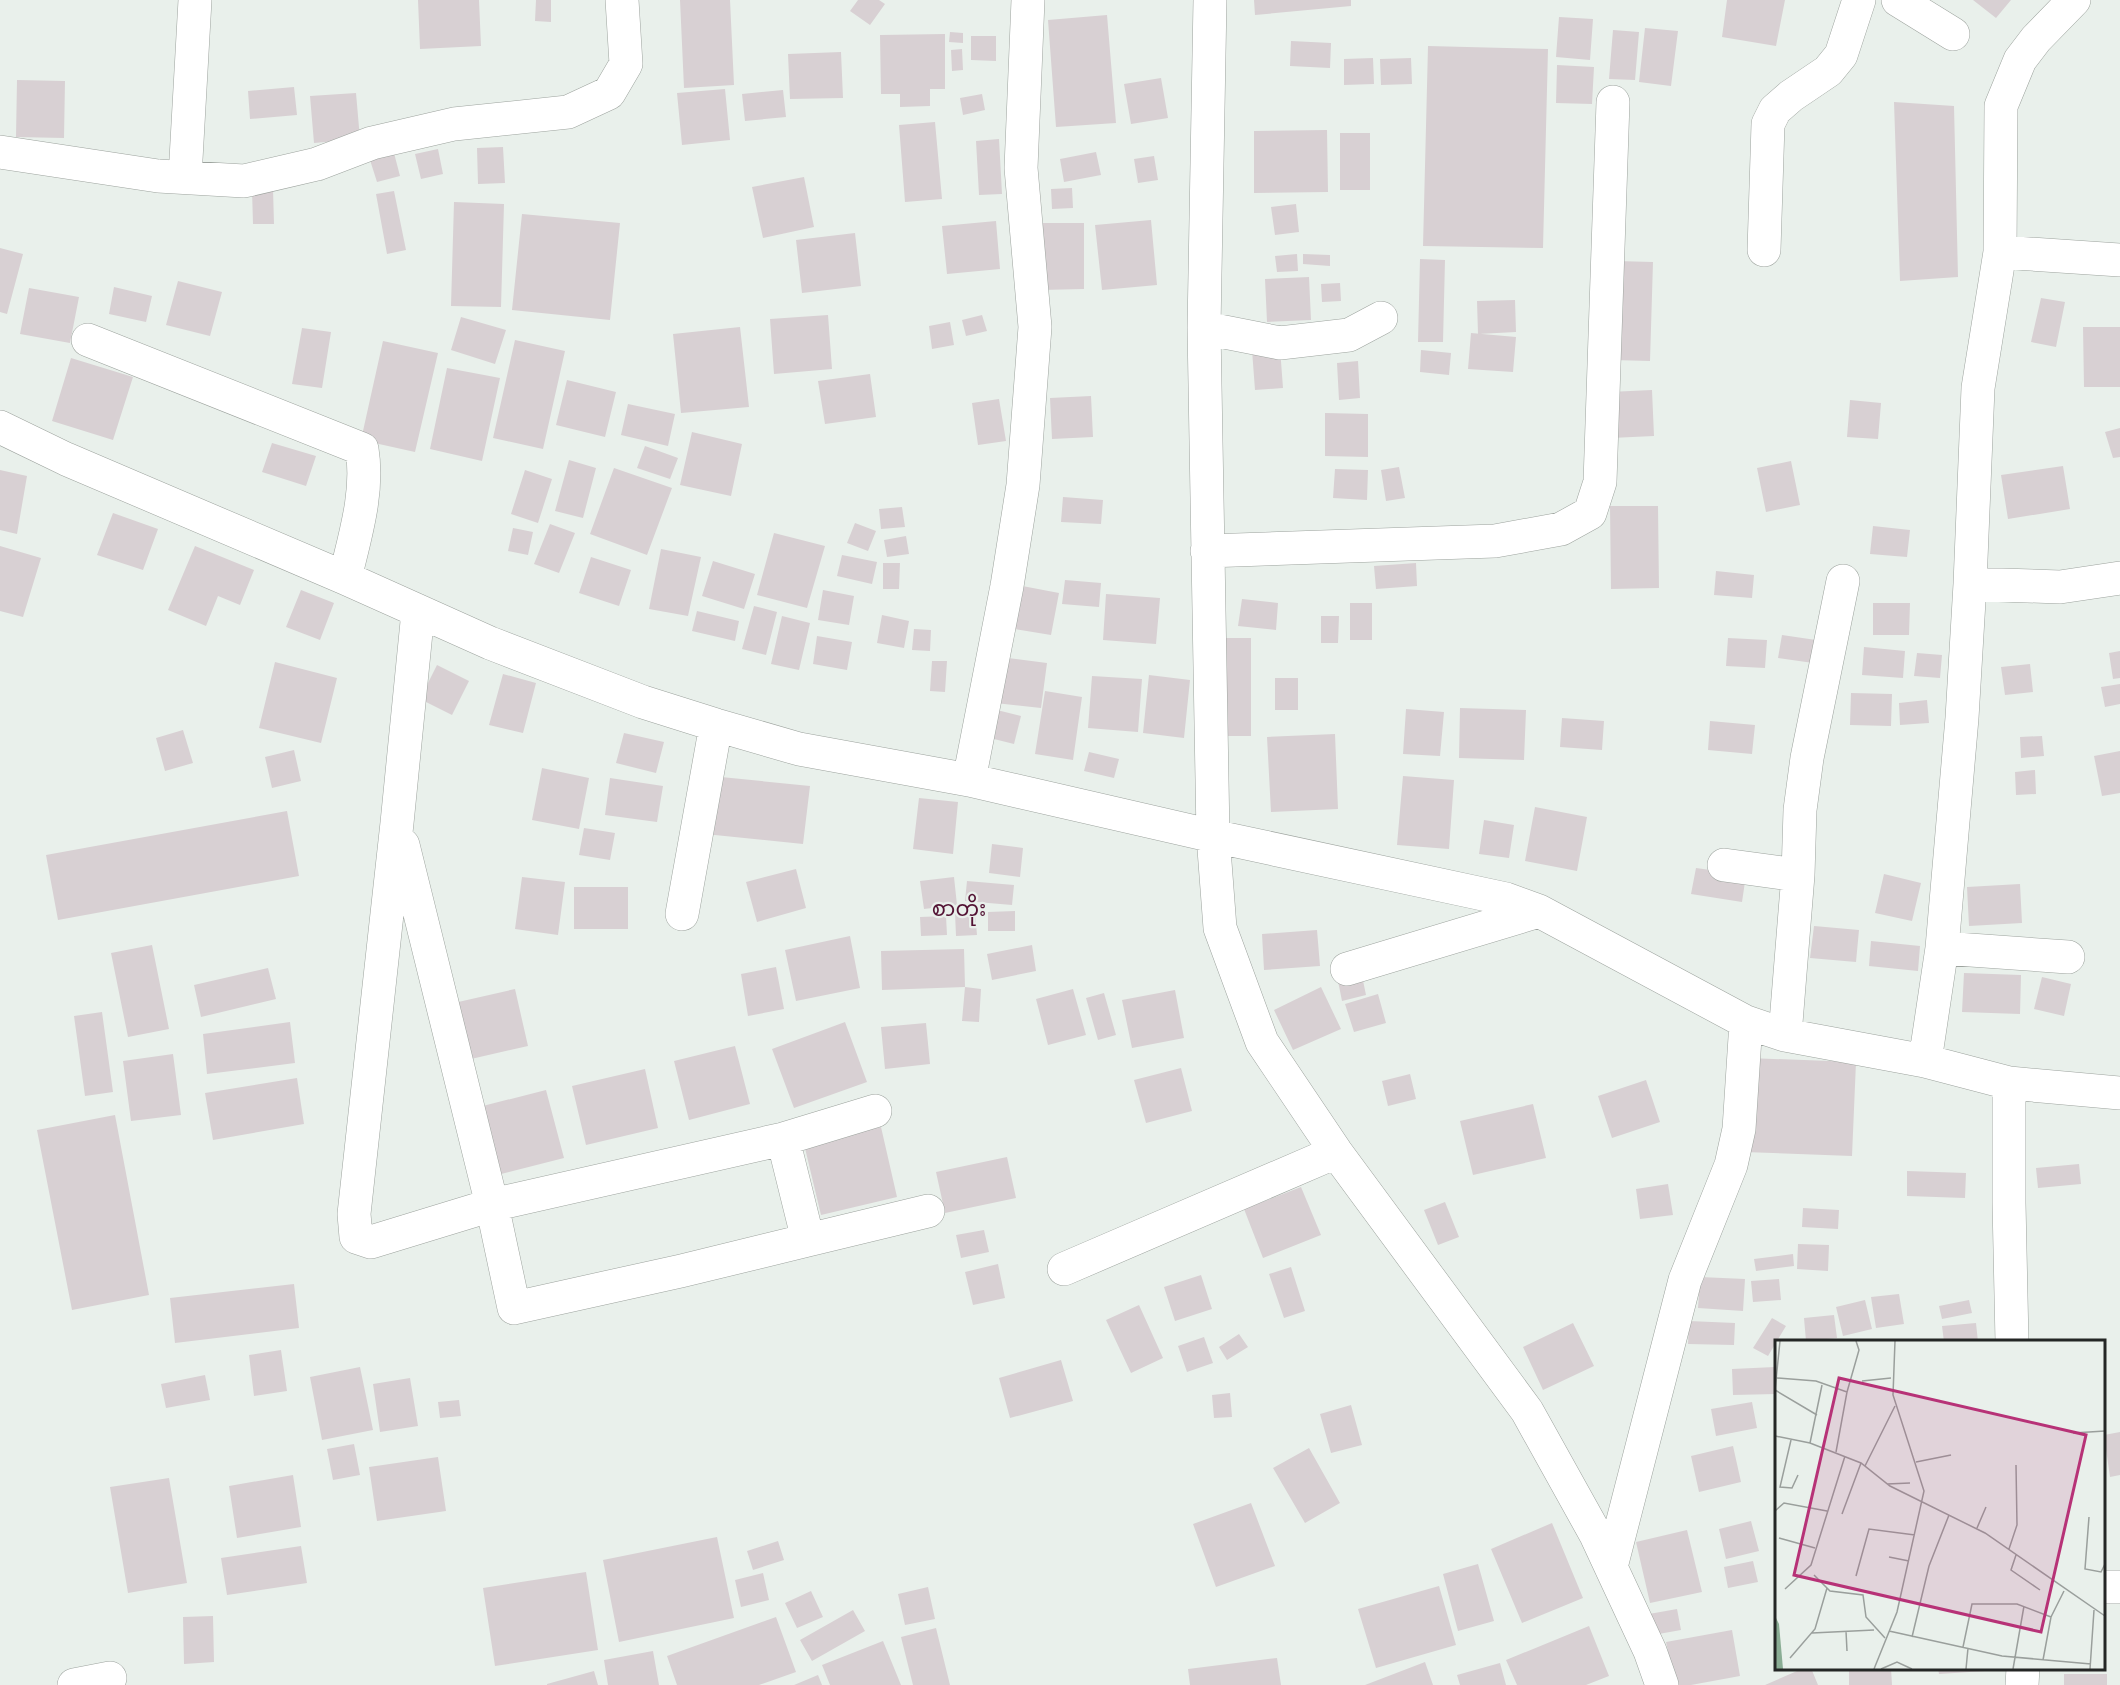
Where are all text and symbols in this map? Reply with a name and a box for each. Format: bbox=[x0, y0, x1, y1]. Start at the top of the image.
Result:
district label: စာတိုး bbox=[932, 893, 986, 926]
inset map bbox=[1775, 1340, 2105, 1670]

